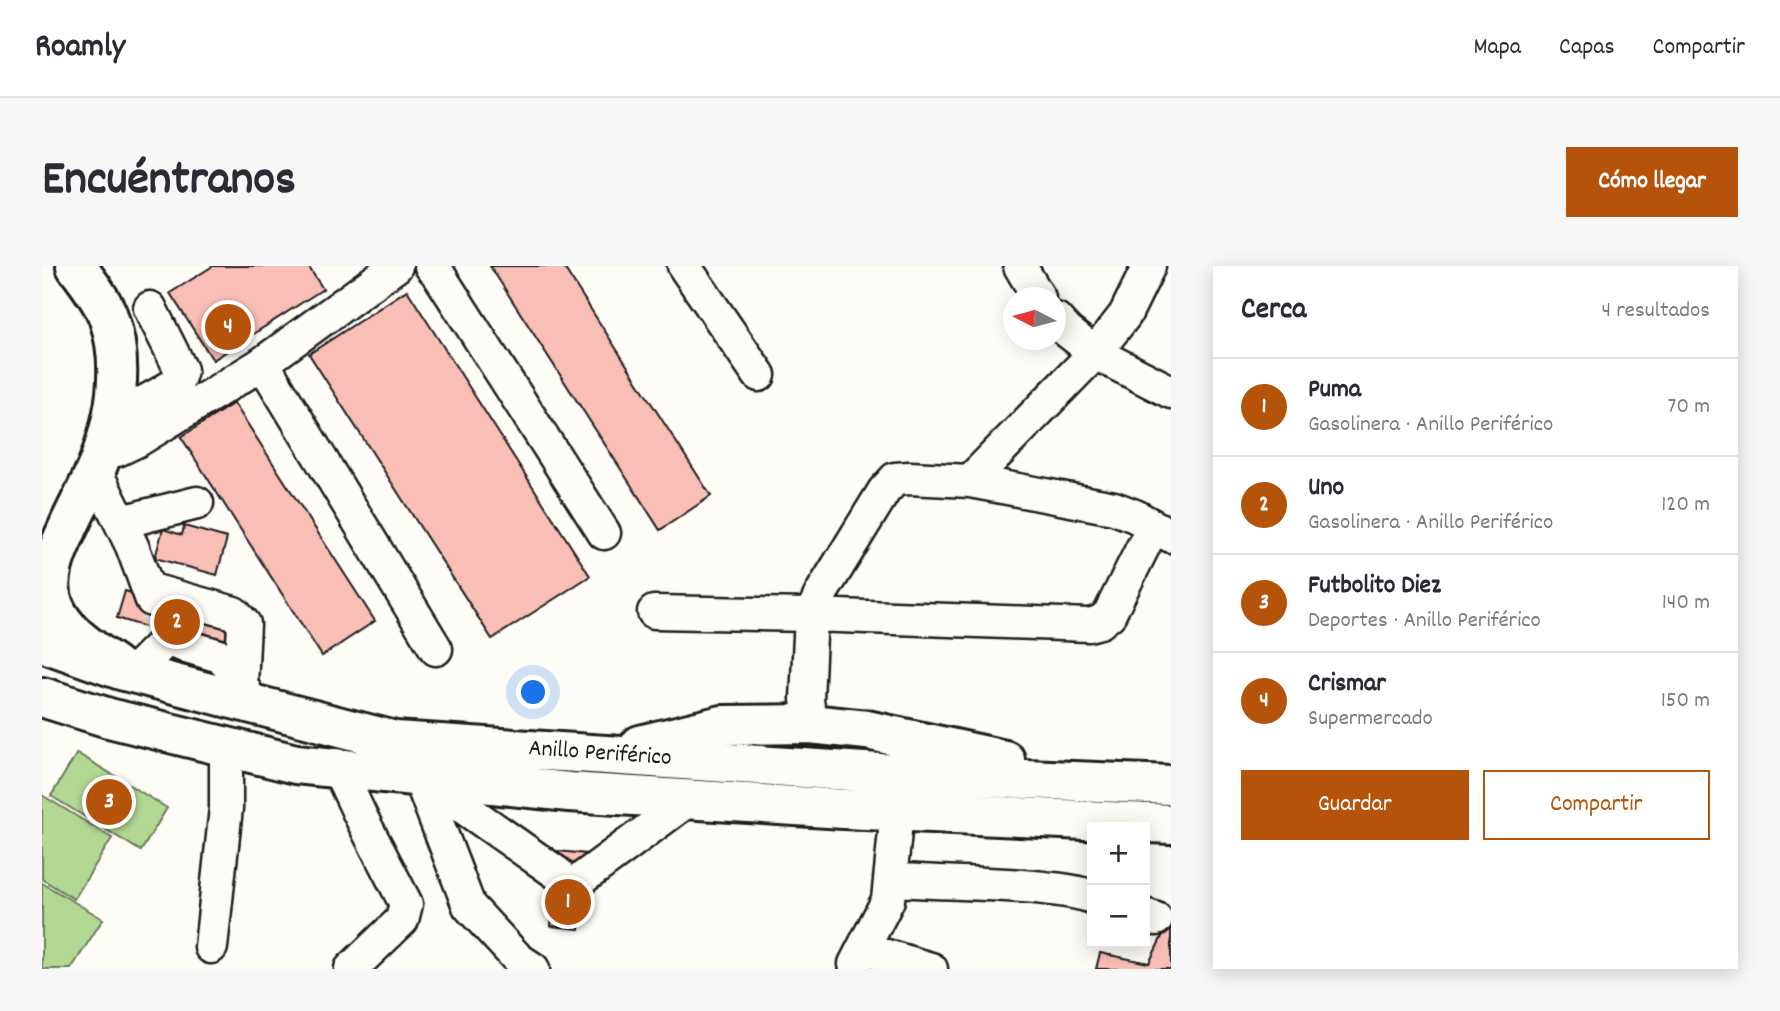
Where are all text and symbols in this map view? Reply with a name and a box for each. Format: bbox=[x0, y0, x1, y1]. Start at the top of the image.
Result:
text: Roamly bbox=[35, 25, 125, 72]
text: Mapa bbox=[1473, 31, 1521, 65]
text: Capas bbox=[1559, 31, 1615, 65]
text: Compartir bbox=[1653, 31, 1745, 65]
text: Encuéntranos bbox=[42, 147, 296, 217]
button: Cómo llegar bbox=[1566, 147, 1738, 217]
north arrow bbox=[1003, 287, 1066, 350]
text: Cerca bbox=[1241, 290, 1306, 333]
text: 4 resultados bbox=[1601, 295, 1710, 328]
pin: 4 bbox=[205, 301, 251, 353]
text: Puma bbox=[1308, 372, 1361, 409]
text: 1 bbox=[1261, 391, 1267, 424]
text: 70 m bbox=[1668, 391, 1710, 424]
text: Gasolinera · Anillo Periférico bbox=[1308, 409, 1553, 442]
text: Uno bbox=[1308, 470, 1344, 507]
text: 2 bbox=[1259, 489, 1269, 522]
text: 120 m bbox=[1661, 489, 1710, 522]
text: Gasolinera · Anillo Periférico bbox=[1308, 507, 1553, 540]
text: Futbolito Diez bbox=[1308, 568, 1441, 605]
text: 3 bbox=[1259, 587, 1269, 620]
text: 140 m bbox=[1662, 587, 1710, 620]
pin: 2 bbox=[154, 596, 200, 648]
text: Deportes · Anillo Periférico bbox=[1308, 605, 1541, 638]
text: Crismar bbox=[1308, 666, 1386, 703]
your location bbox=[516, 675, 550, 709]
text: 4 bbox=[1259, 685, 1269, 718]
text: 150 m bbox=[1661, 685, 1710, 718]
text: Supermercado bbox=[1308, 703, 1433, 736]
street label: Anillo Periférico bbox=[527, 732, 673, 776]
button: Guardar bbox=[1241, 770, 1469, 840]
button: Compartir bbox=[1483, 770, 1710, 840]
pin: 3 bbox=[86, 776, 132, 828]
map controls bbox=[1087, 822, 1150, 948]
button: + bbox=[1087, 822, 1150, 885]
pin: 1 bbox=[545, 876, 591, 928]
button: − bbox=[1087, 885, 1150, 948]

